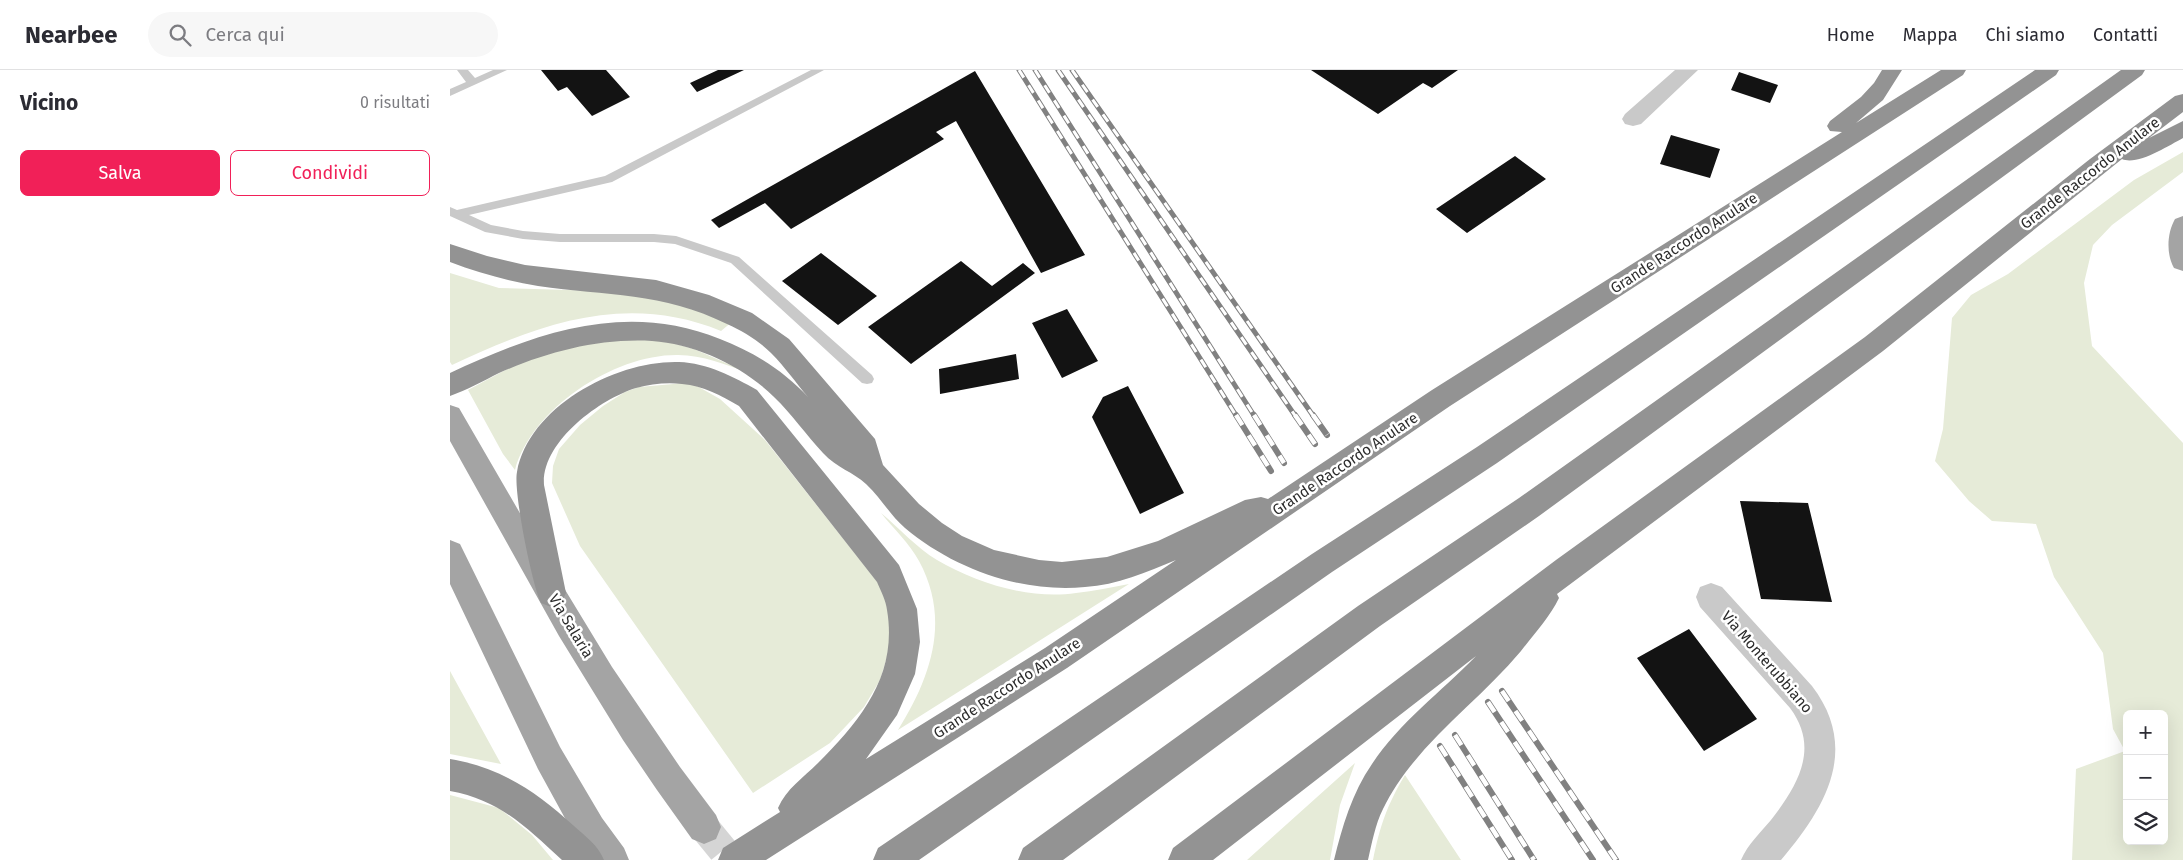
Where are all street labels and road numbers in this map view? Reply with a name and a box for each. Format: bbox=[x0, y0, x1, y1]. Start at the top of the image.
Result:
street label: Grande Raccordo Anulare bbox=[2017, 113, 2163, 233]
street label: Grande Raccordo Anulare bbox=[1607, 189, 1761, 297]
street label: Grande Raccordo Anulare bbox=[1269, 409, 1421, 519]
street label: Via Salaria bbox=[545, 591, 597, 661]
street label: Via Monterubbiano bbox=[1718, 607, 1816, 717]
street label: Grande Raccordo Anulare bbox=[930, 634, 1084, 742]

